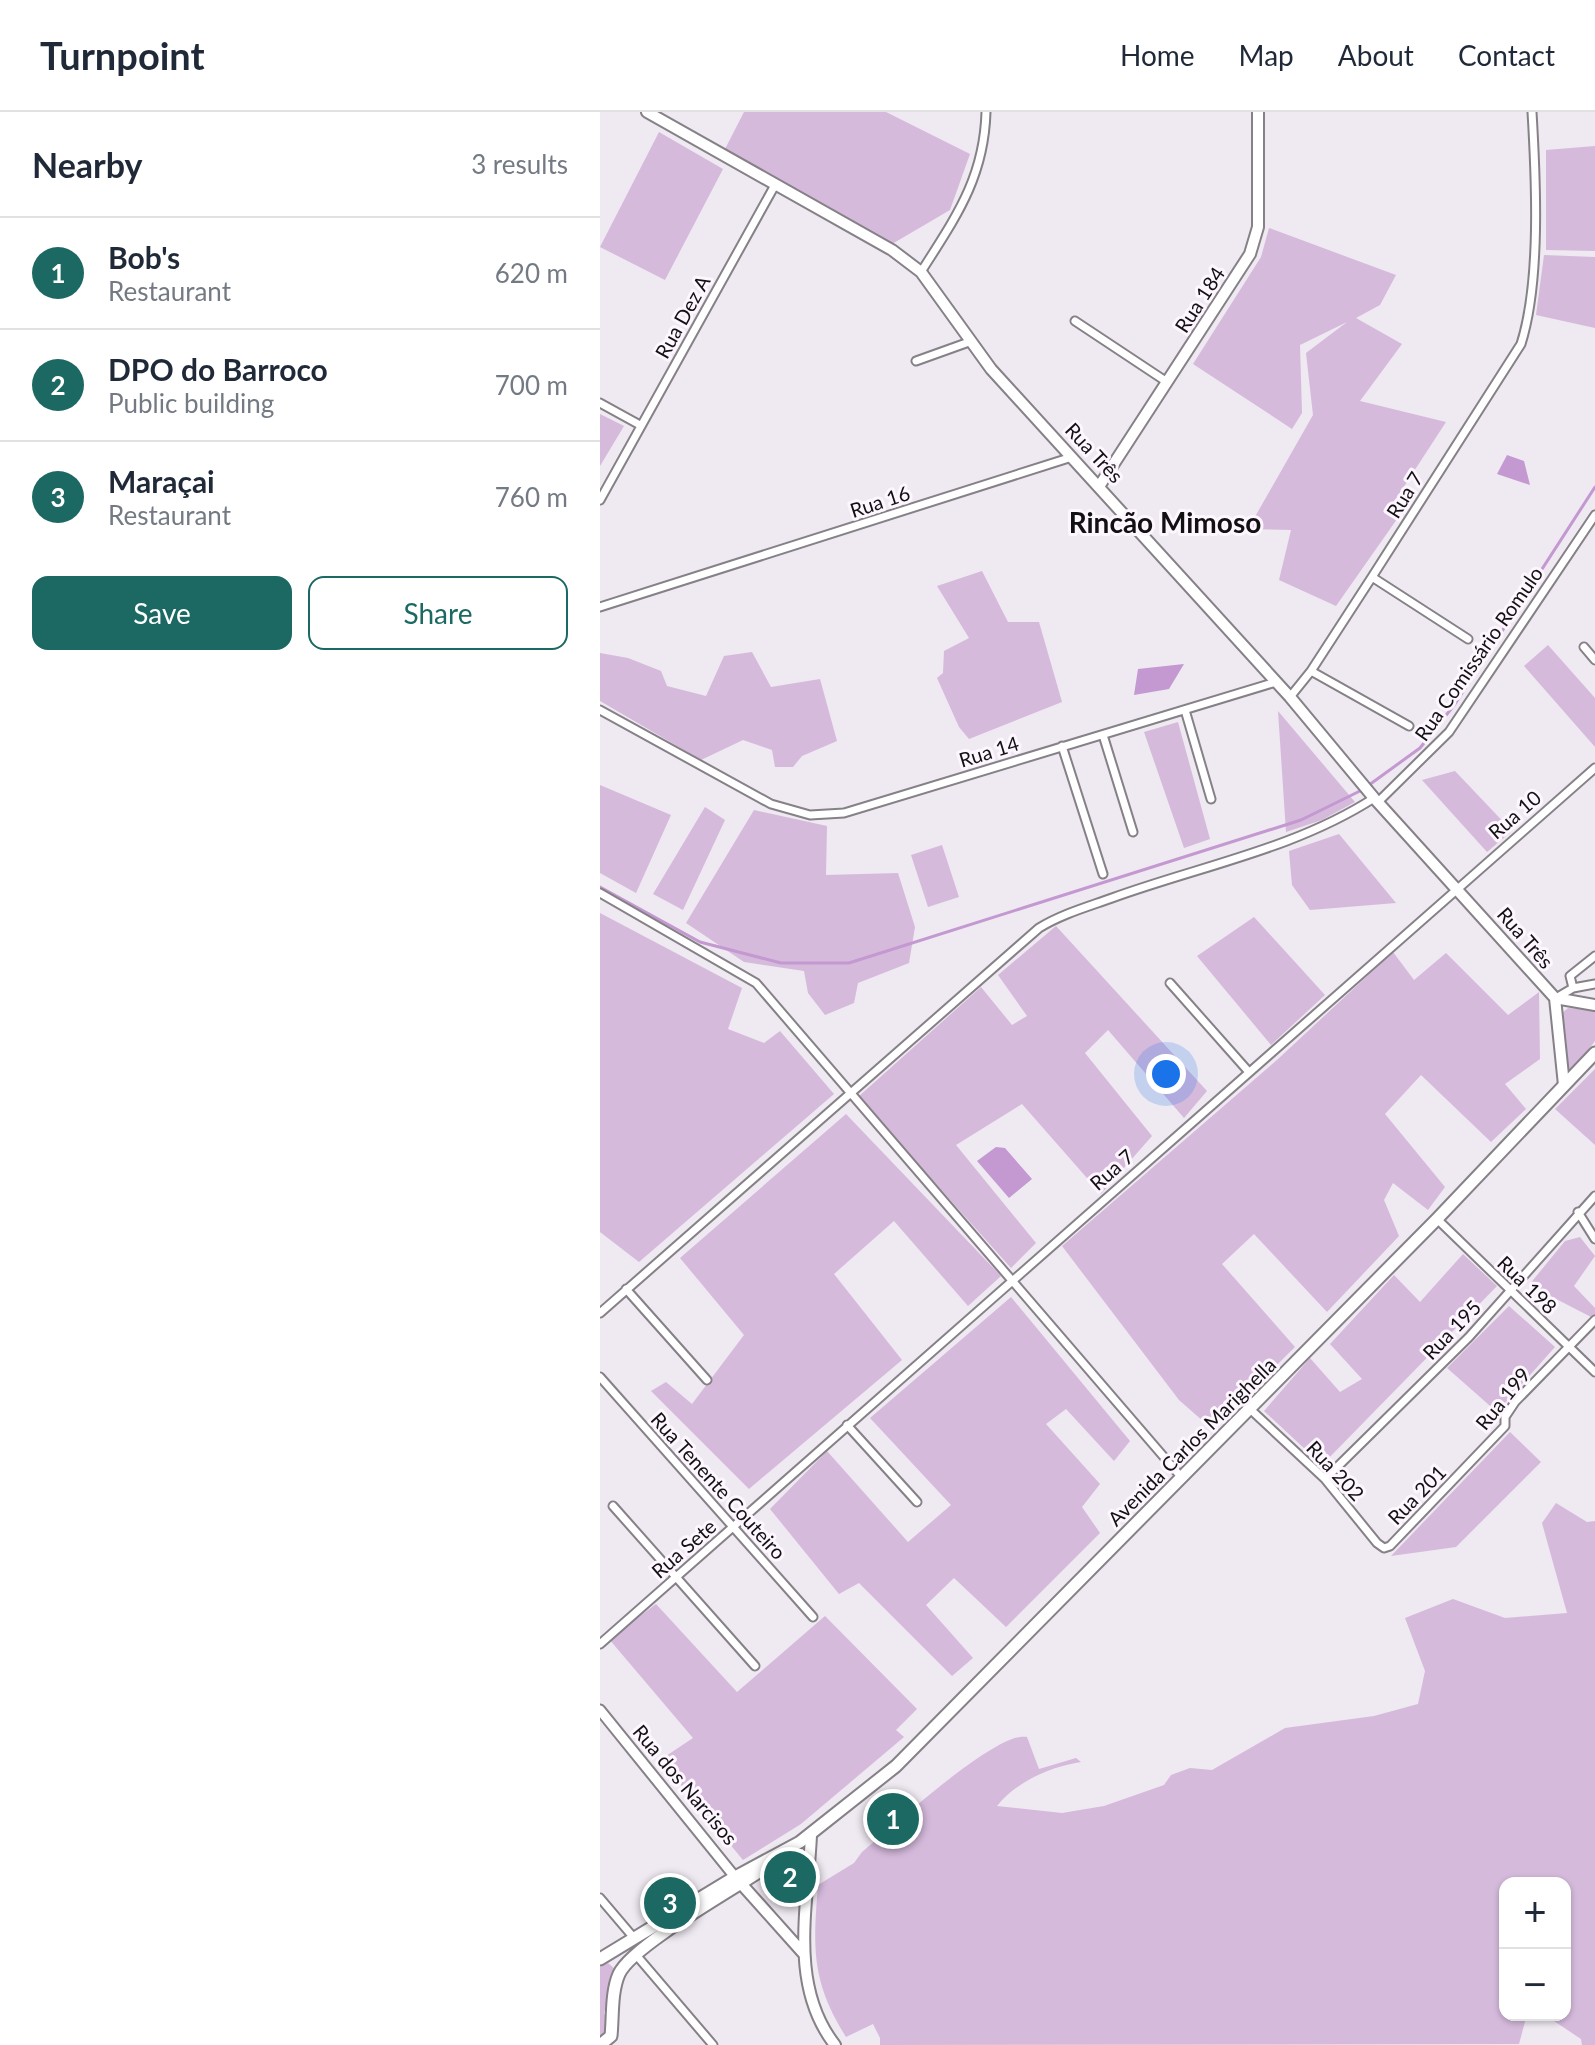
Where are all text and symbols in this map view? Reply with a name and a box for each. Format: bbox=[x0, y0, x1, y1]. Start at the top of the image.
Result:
text: Turnpoint bbox=[40, 32, 205, 78]
text: Home bbox=[1120, 38, 1195, 72]
text: Map bbox=[1239, 38, 1294, 72]
text: About bbox=[1338, 38, 1414, 72]
text: Contact bbox=[1458, 38, 1555, 72]
text: Nearby bbox=[32, 144, 143, 185]
text: 3 results bbox=[471, 148, 568, 180]
text: Bob's bbox=[108, 239, 180, 275]
text: 1 bbox=[50, 257, 66, 289]
text: 620 m bbox=[495, 257, 568, 289]
street label: Rua 184 bbox=[1169, 262, 1229, 337]
street label: Rua Dez A bbox=[650, 271, 715, 362]
text: Restaurant bbox=[108, 275, 231, 307]
text: DPO do Barroco bbox=[108, 351, 328, 387]
text: 2 bbox=[50, 369, 66, 401]
text: 700 m bbox=[495, 369, 568, 401]
text: Public building bbox=[108, 387, 274, 419]
street label: Rua Três bbox=[1061, 417, 1129, 487]
text: Maraçai bbox=[108, 463, 215, 499]
street label: Rua 7 bbox=[1381, 467, 1428, 522]
street label: Rua 16 bbox=[847, 480, 913, 522]
text: 3 bbox=[50, 481, 66, 513]
text: 760 m bbox=[495, 481, 568, 513]
text: Restaurant bbox=[108, 499, 231, 531]
district label: Rincão Mimoso bbox=[1069, 505, 1261, 539]
street label: Rua Comissário Romulo bbox=[1409, 562, 1547, 745]
button: Save bbox=[32, 576, 292, 650]
button: Share bbox=[308, 576, 568, 650]
street label: Rua 14 bbox=[956, 730, 1022, 772]
street label: Rua 10 bbox=[1483, 785, 1545, 843]
street label: Rua Três bbox=[1493, 902, 1559, 973]
your location bbox=[1146, 1054, 1186, 1094]
street label: Rua 7 bbox=[1085, 1144, 1138, 1195]
street label: Rua 198 bbox=[1493, 1250, 1562, 1318]
street label: Rua 195 bbox=[1417, 1295, 1485, 1364]
street label: Avenida Carlos Marighella bbox=[1102, 1352, 1280, 1530]
street label: Rua 199 bbox=[1470, 1362, 1535, 1434]
street label: Rua Tenente Couteiro bbox=[646, 1407, 791, 1564]
street label: Rua 202 bbox=[1302, 1435, 1369, 1505]
street label: Rua 201 bbox=[1382, 1460, 1450, 1529]
street label: Rua Sete bbox=[646, 1514, 720, 1583]
street label: Rua dos Narcisos bbox=[629, 1719, 743, 1849]
pin: 1 bbox=[867, 1789, 919, 1849]
pin: 2 bbox=[764, 1847, 816, 1907]
pin: 3 bbox=[644, 1873, 696, 1933]
map controls bbox=[1499, 1877, 1571, 2021]
button: + bbox=[1499, 1877, 1571, 1949]
button: − bbox=[1499, 1949, 1571, 2021]

